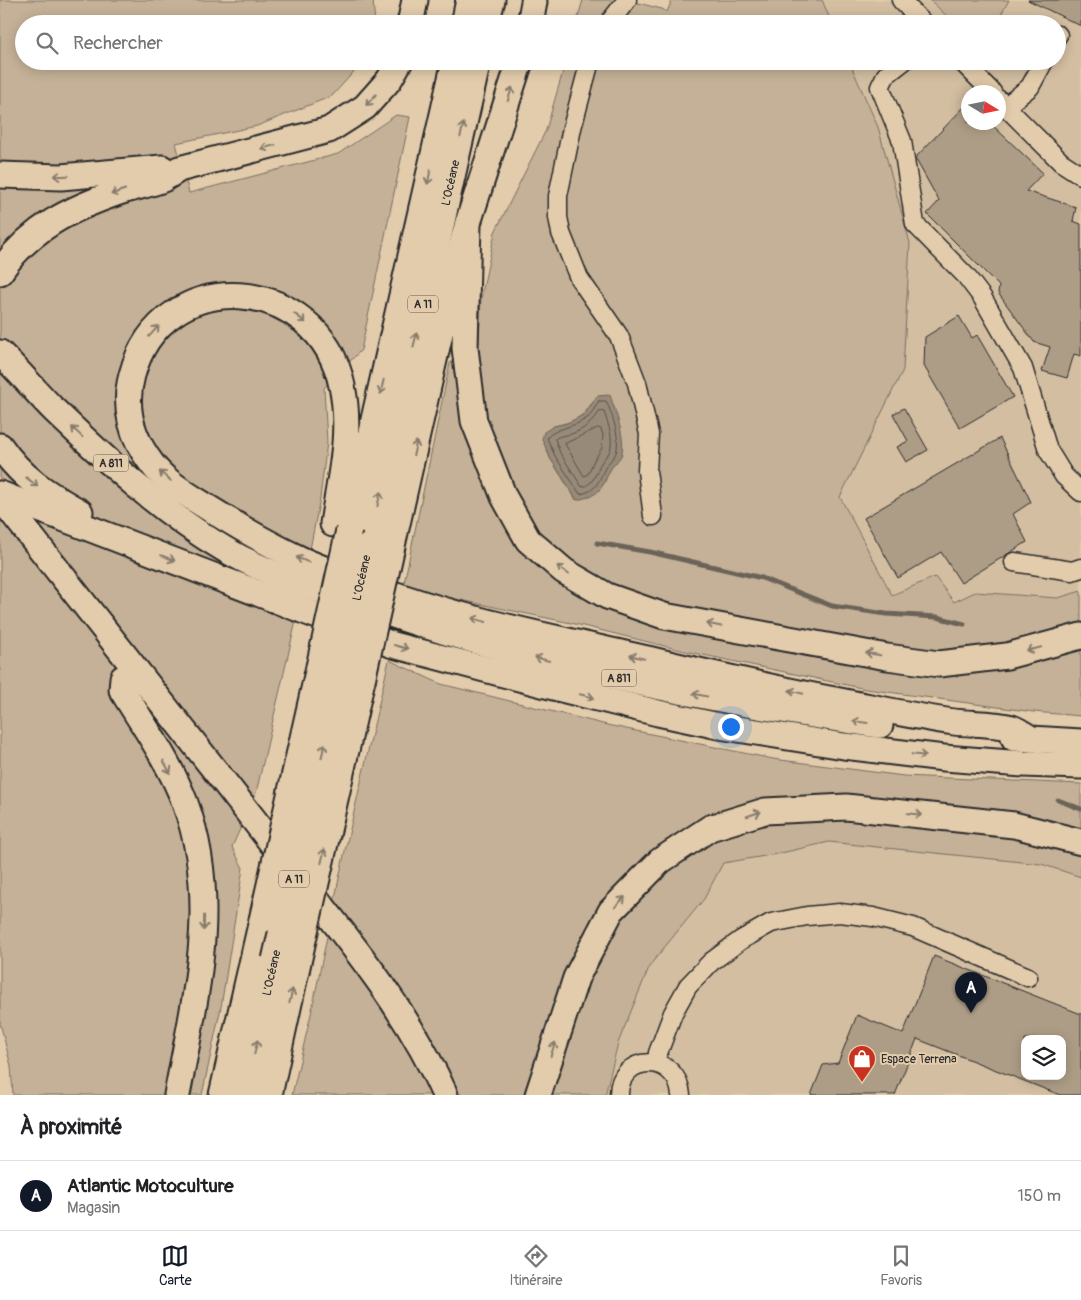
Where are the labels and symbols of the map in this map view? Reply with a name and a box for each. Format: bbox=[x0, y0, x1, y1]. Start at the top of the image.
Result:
north arrow bbox=[961, 85, 1006, 130]
one-way arrow bbox=[506, 86, 515, 102]
one-way arrow bbox=[365, 94, 377, 107]
one-way arrow bbox=[458, 123, 468, 139]
one-way arrow bbox=[261, 142, 277, 152]
street label: L’Océane bbox=[438, 159, 464, 207]
one-way arrow bbox=[424, 169, 433, 185]
one-way arrow bbox=[53, 171, 70, 181]
one-way arrow bbox=[110, 188, 126, 197]
road number: A 11 bbox=[408, 296, 438, 312]
one-way arrow bbox=[294, 312, 307, 323]
one-way arrow bbox=[148, 325, 160, 338]
one-way arrow bbox=[411, 333, 420, 349]
one-way arrow bbox=[377, 378, 386, 394]
one-way arrow bbox=[71, 426, 83, 438]
one-way arrow bbox=[411, 440, 420, 456]
road number: A 811 bbox=[94, 454, 128, 472]
one-way arrow bbox=[159, 471, 172, 482]
one-way arrow bbox=[26, 476, 39, 487]
one-way arrow bbox=[375, 491, 385, 507]
one-way arrow bbox=[160, 554, 175, 563]
street label: L’Océane bbox=[349, 554, 375, 602]
one-way arrow bbox=[296, 555, 311, 565]
one-way arrow bbox=[557, 564, 570, 575]
one-way arrow bbox=[471, 615, 487, 624]
one-way arrow bbox=[706, 620, 722, 630]
one-way arrow bbox=[393, 642, 409, 652]
one-way arrow bbox=[1026, 645, 1042, 654]
one-way arrow bbox=[866, 649, 882, 659]
one-way arrow bbox=[630, 651, 646, 661]
one-way arrow bbox=[534, 654, 550, 663]
road number: A 811 bbox=[602, 670, 636, 686]
one-way arrow bbox=[788, 687, 804, 696]
one-way arrow bbox=[693, 690, 709, 700]
one-way arrow bbox=[579, 692, 595, 701]
your location bbox=[718, 714, 744, 740]
one-way arrow bbox=[853, 717, 869, 727]
one-way arrow bbox=[319, 743, 328, 759]
one-way arrow bbox=[911, 750, 927, 760]
one-way arrow bbox=[162, 759, 172, 774]
one-way arrow bbox=[745, 809, 761, 819]
one-way arrow bbox=[907, 809, 923, 819]
one-way arrow bbox=[318, 848, 328, 864]
road number: A 11 bbox=[279, 871, 309, 888]
one-way arrow bbox=[614, 896, 626, 908]
one-way arrow bbox=[199, 915, 208, 931]
street label: L’Océane bbox=[259, 949, 285, 997]
pin: A bbox=[955, 972, 987, 1013]
one-way arrow bbox=[287, 989, 296, 1005]
one-way arrow bbox=[252, 1040, 261, 1056]
one-way arrow bbox=[549, 1041, 559, 1057]
shop icon: Espace Terrena bbox=[847, 1044, 877, 1083]
place label: Espace Terrena bbox=[881, 1052, 957, 1067]

